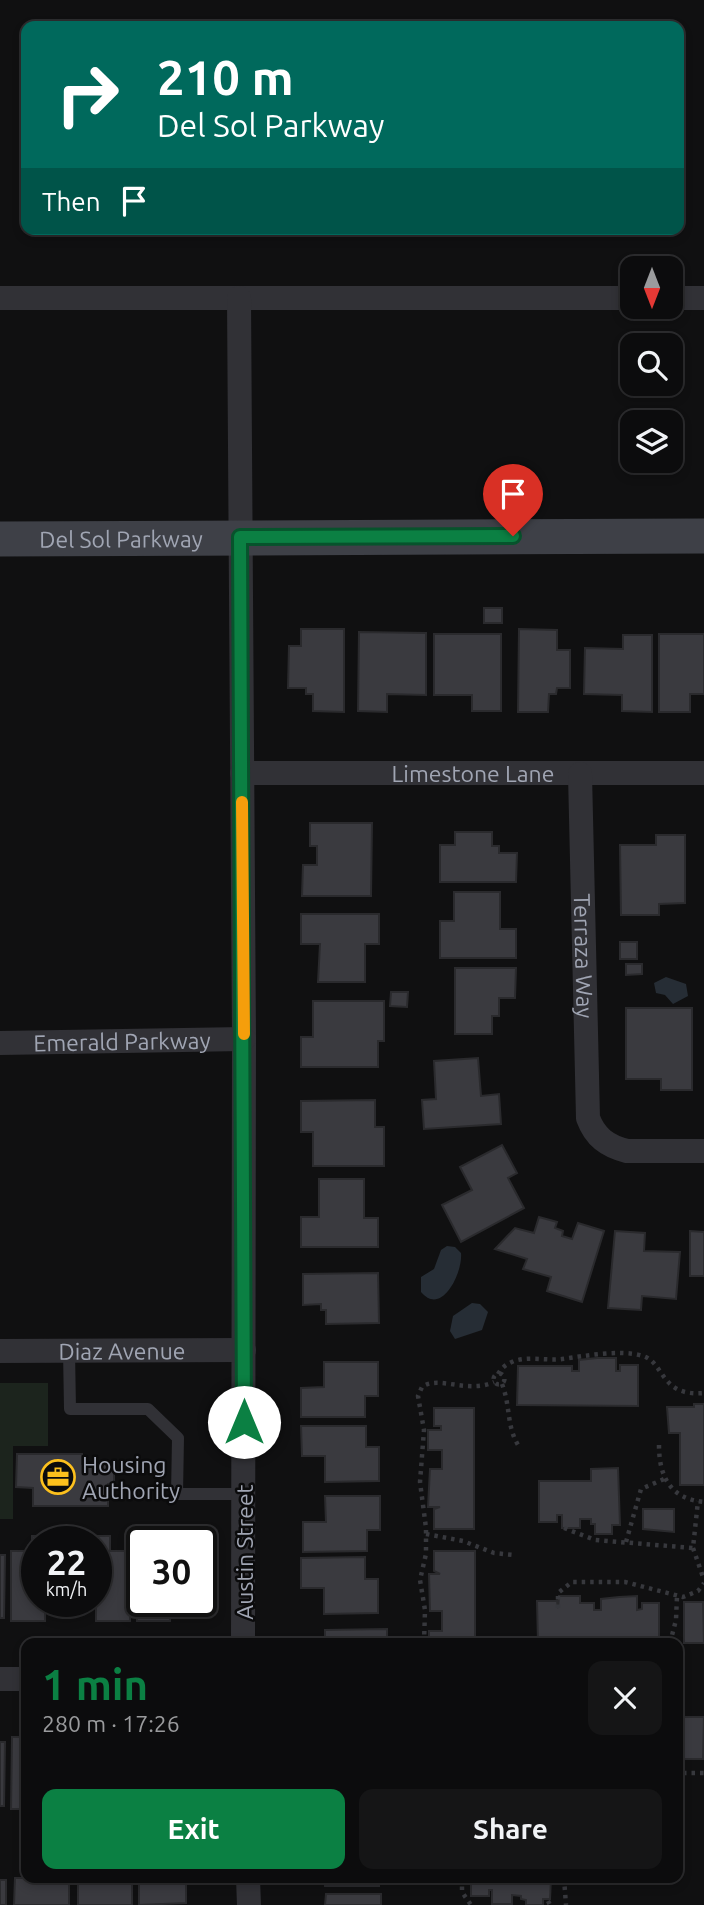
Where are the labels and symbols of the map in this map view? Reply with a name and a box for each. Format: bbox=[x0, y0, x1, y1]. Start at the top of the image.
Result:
north arrow bbox=[620, 256, 682, 318]
pin bbox=[483, 464, 543, 536]
street label: Del Sol Parkway bbox=[39, 526, 203, 551]
street label: Limestone Lane bbox=[392, 761, 554, 786]
street label: Terraza Way bbox=[570, 893, 598, 1019]
street label: Emerald Parkway bbox=[33, 1027, 211, 1055]
street label: Diaz Avenue bbox=[58, 1338, 186, 1363]
position arrow bbox=[207, 1385, 281, 1459]
place label: Housing Authority bbox=[82, 1452, 180, 1503]
office icon: Housing Authority bbox=[39, 1458, 77, 1496]
street label: Austin Street bbox=[232, 1484, 257, 1620]
speed limit sign: 30 bbox=[126, 1526, 217, 1617]

